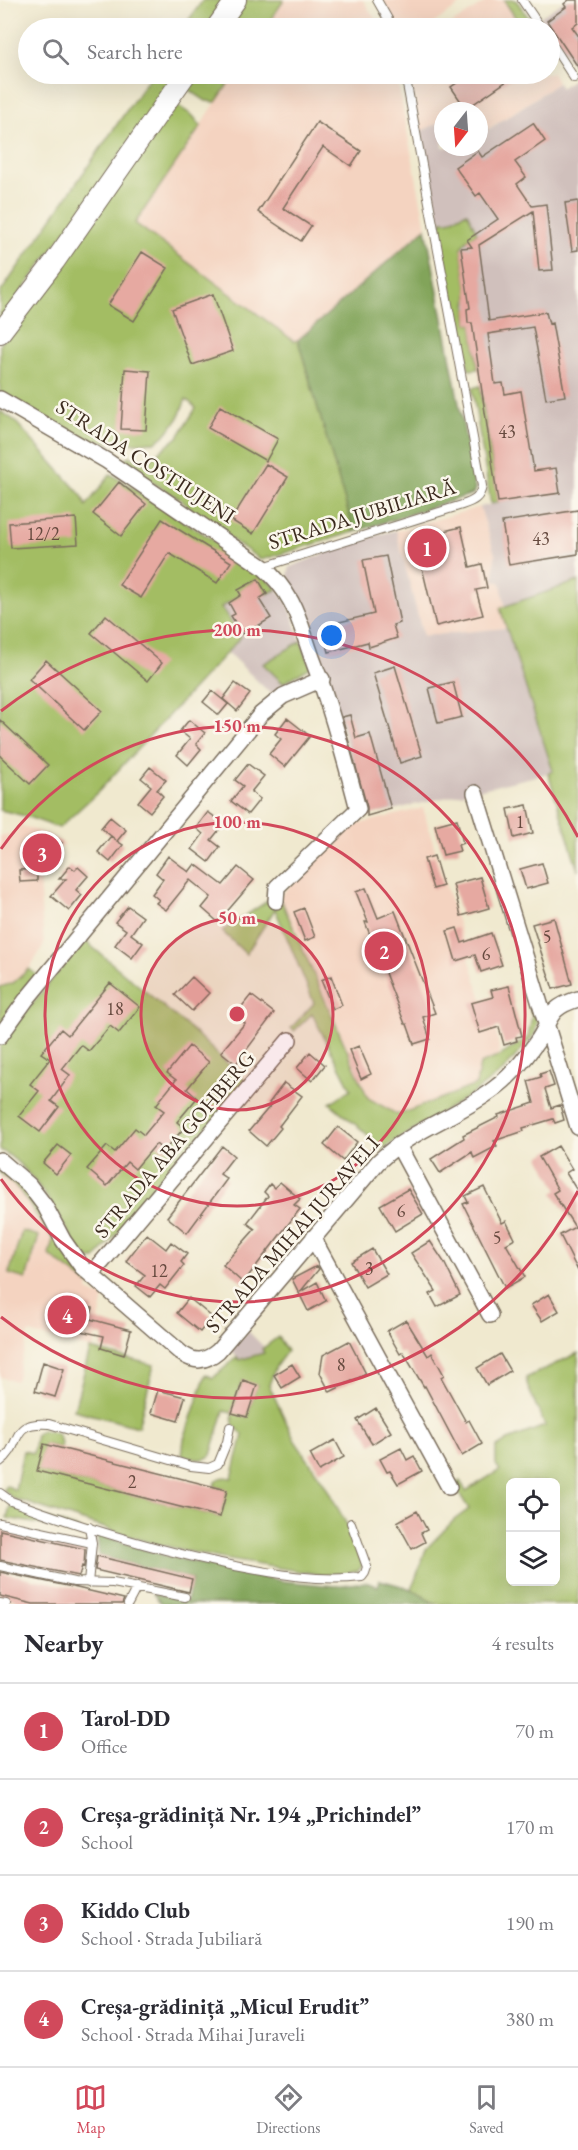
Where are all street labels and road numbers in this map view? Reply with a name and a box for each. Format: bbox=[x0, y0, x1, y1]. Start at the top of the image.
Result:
street label: STRADA COSTIUJENI bbox=[51, 393, 241, 529]
street label: STRADA JUBILIARĂ bbox=[265, 473, 459, 555]
street label: STRADA ABA GOHBERG bbox=[88, 1045, 260, 1243]
street label: STRADA MIHAI JURAVELI bbox=[199, 1130, 385, 1338]

